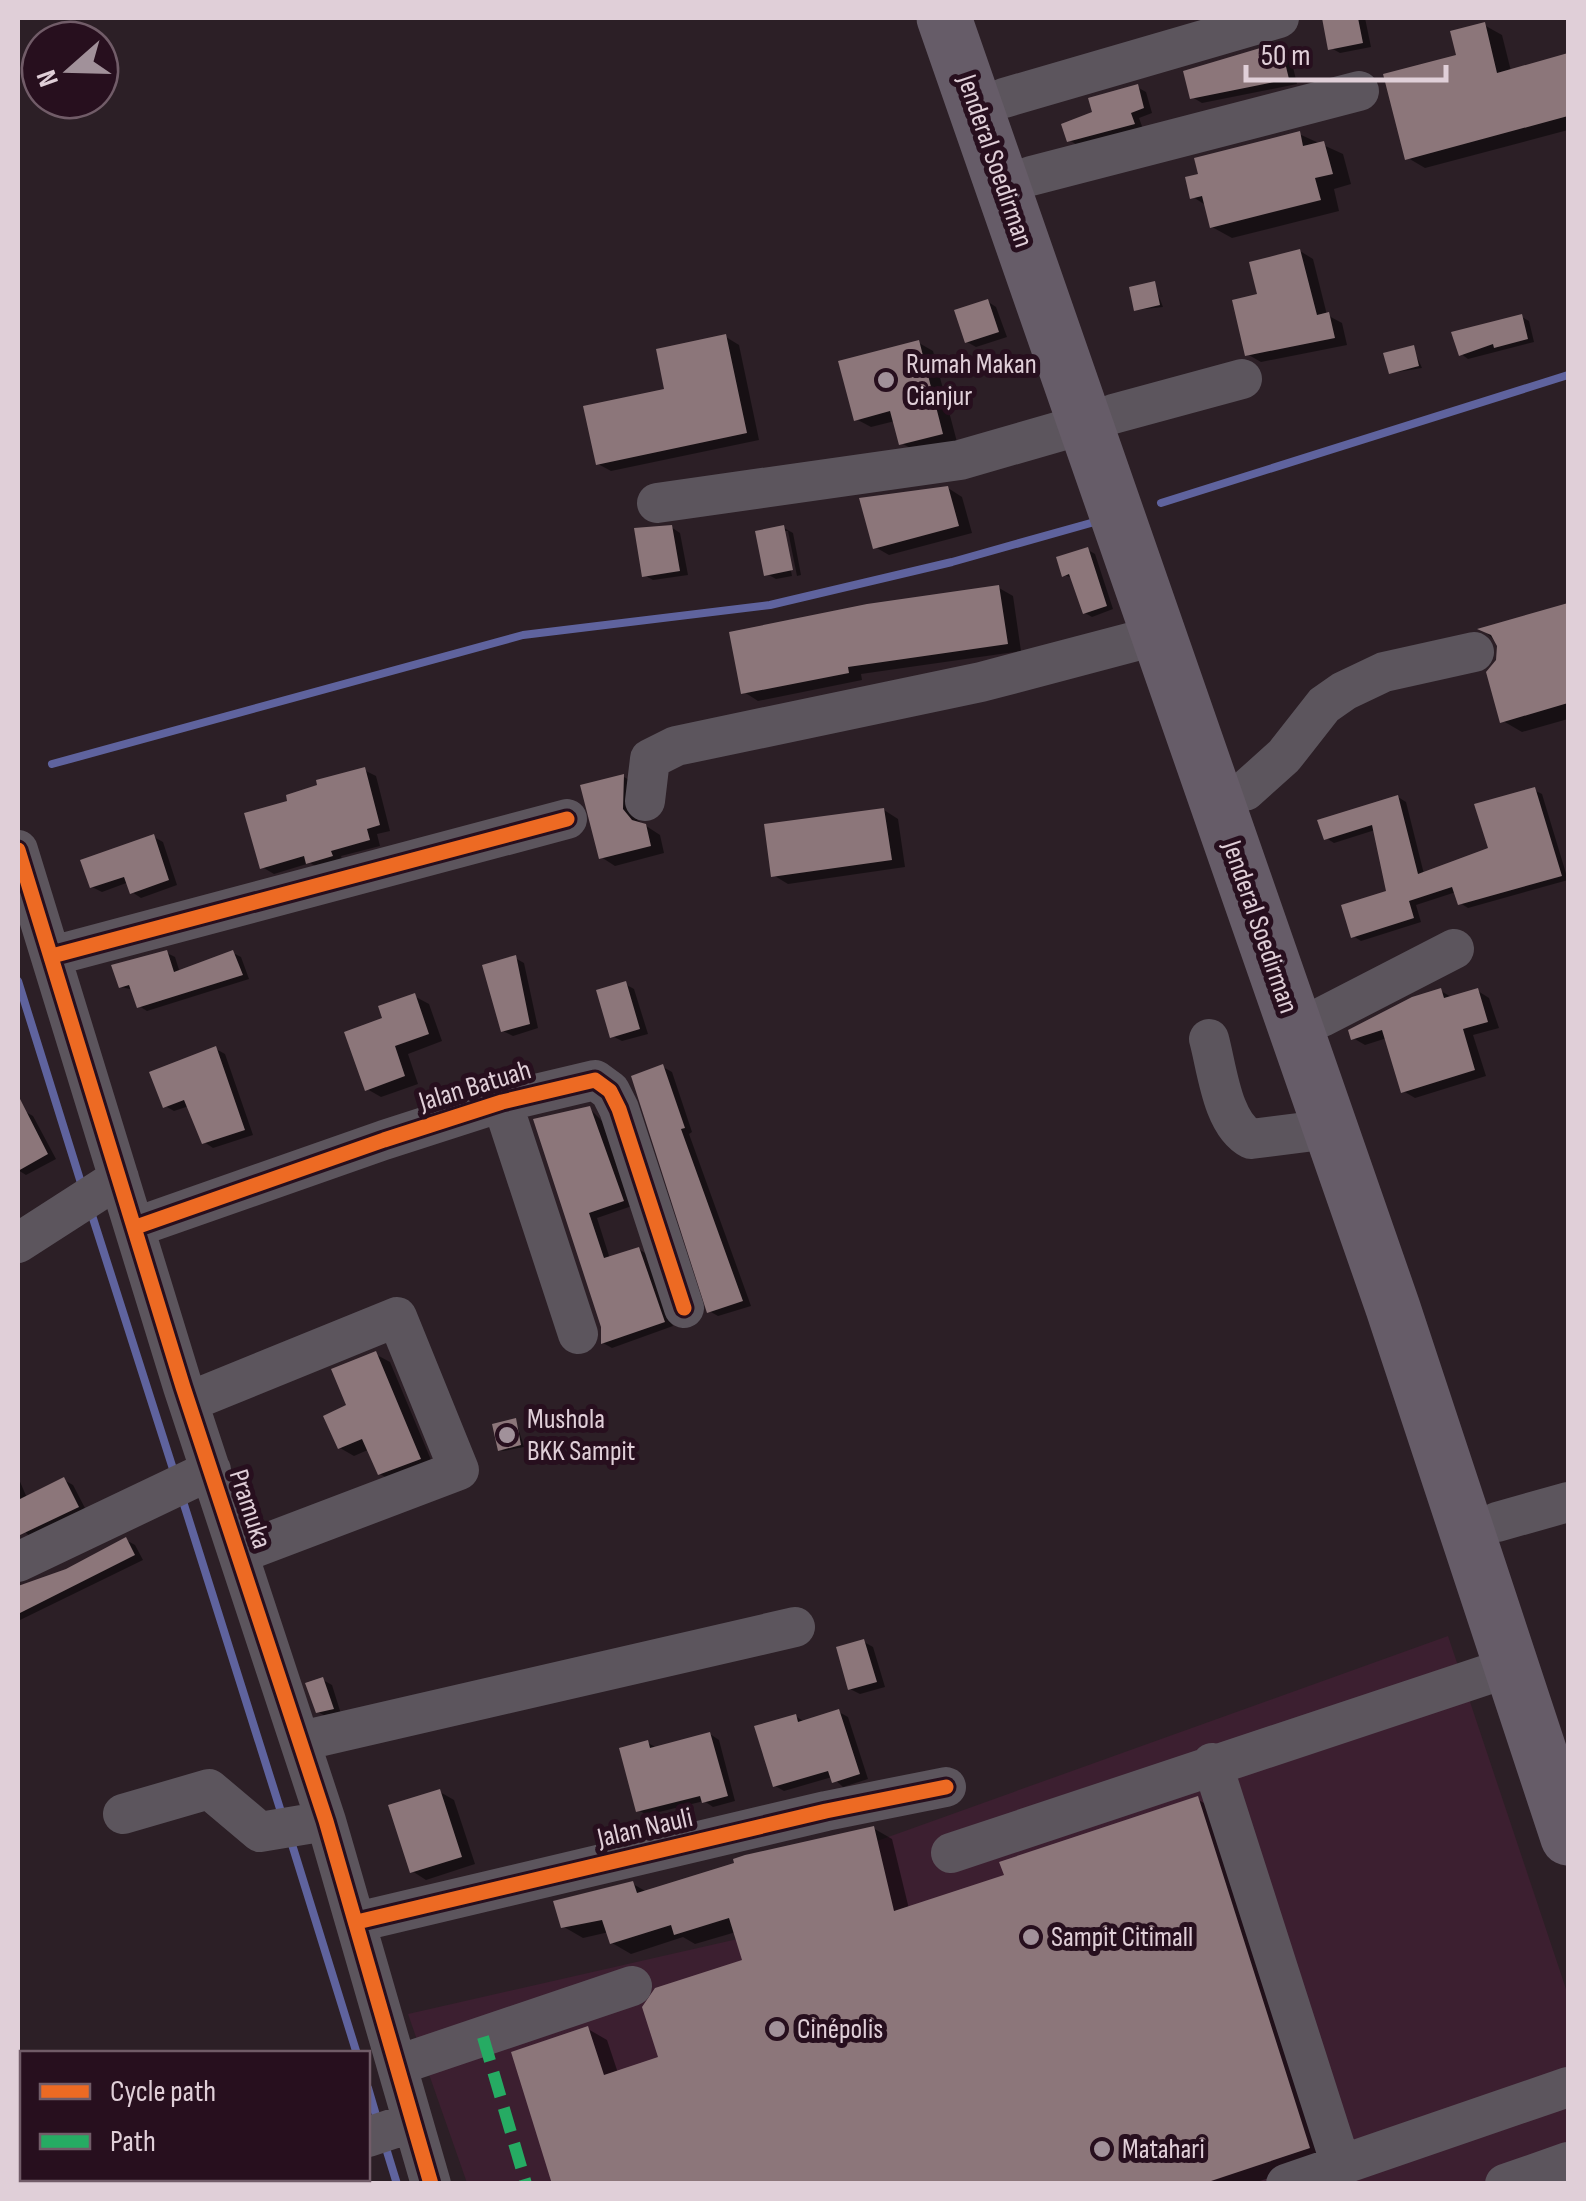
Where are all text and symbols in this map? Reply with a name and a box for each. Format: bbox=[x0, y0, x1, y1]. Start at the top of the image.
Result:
north arrow bbox=[20, 20, 120, 120]
scale bar bbox=[1246, 20, 1446, 82]
text: 50 m bbox=[1261, 38, 1310, 74]
text: N bbox=[30, 65, 66, 91]
street label: Jenderal Soedirman bbox=[950, 69, 1040, 252]
place label: Rumah Makan Cianjur bbox=[906, 348, 1037, 413]
marker: Rumah Makan Cianjur bbox=[875, 369, 897, 391]
street label: Jenderal Soedirman bbox=[1215, 835, 1305, 1018]
street label: Jalan Batuah bbox=[414, 1053, 535, 1119]
place label: Mushola BKK Sampit bbox=[527, 1403, 635, 1468]
marker: Mushola BKK Sampit bbox=[496, 1424, 518, 1446]
street label: Pramuka bbox=[222, 1465, 278, 1553]
street label: Jalan Nauli bbox=[593, 1801, 696, 1855]
place label: Sampit Citimall bbox=[1051, 1921, 1193, 1954]
marker: Sampit Citimall bbox=[1020, 1926, 1042, 1948]
place label: Cinépolis bbox=[797, 2013, 883, 2046]
marker: Cinépolis bbox=[766, 2018, 788, 2040]
legend bbox=[20, 2051, 370, 2181]
text: Cycle path bbox=[110, 2074, 216, 2110]
text: Path bbox=[110, 2124, 156, 2160]
place label: Matahari bbox=[1122, 2133, 1205, 2166]
marker: Matahari bbox=[1091, 2138, 1113, 2160]

